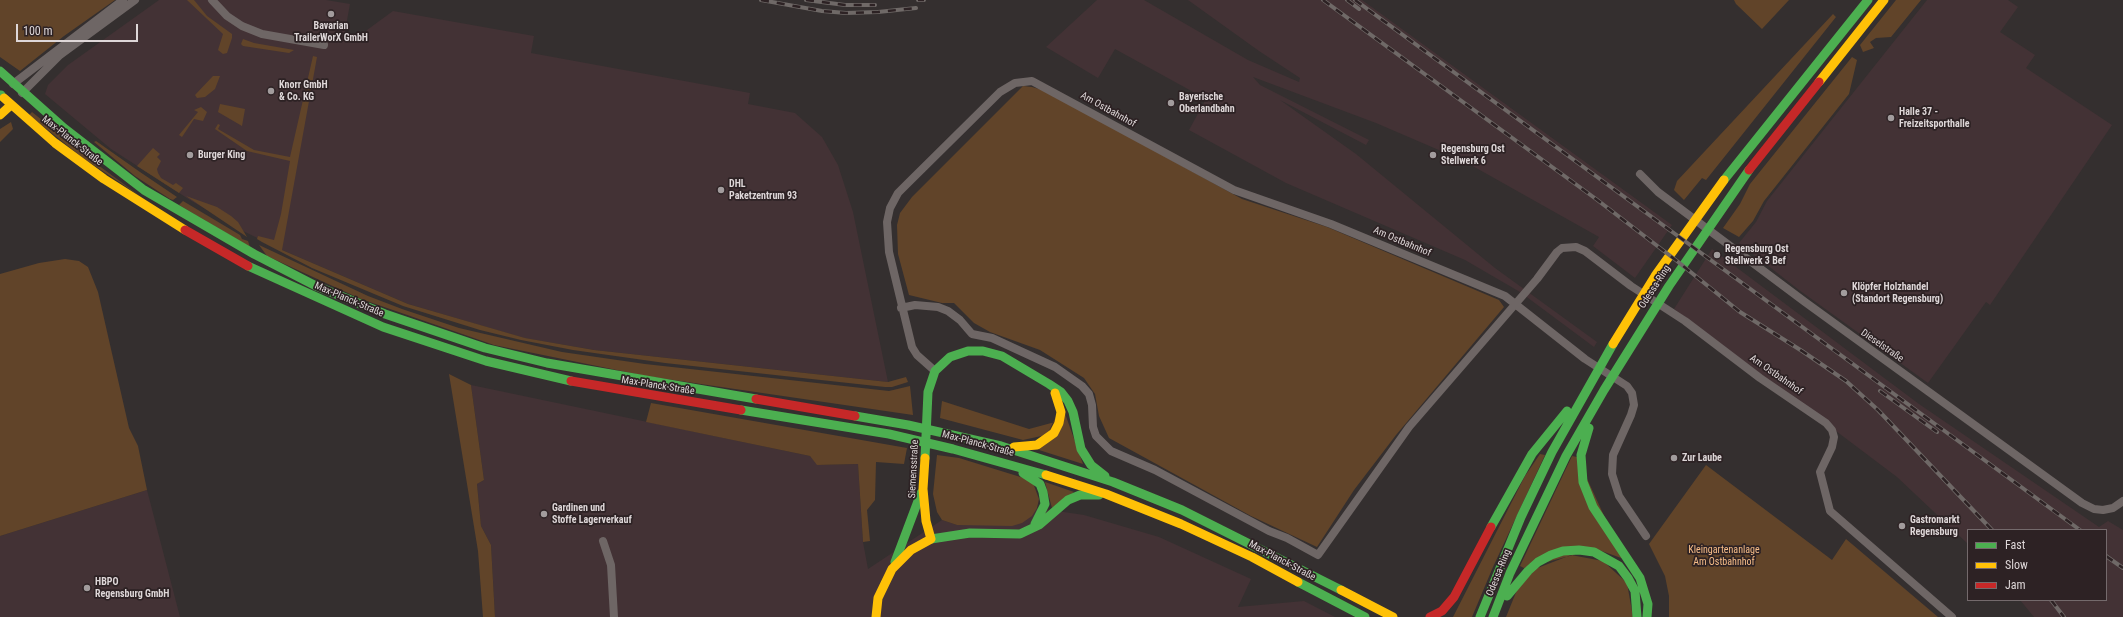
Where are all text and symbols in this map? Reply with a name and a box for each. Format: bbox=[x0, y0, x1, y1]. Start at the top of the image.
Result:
marker: Bavarian TrailerWorX GmbH bbox=[326, 9, 336, 19]
scale bar bbox=[18, 16, 140, 42]
place label: Bavarian TrailerWorX GmbH bbox=[294, 20, 368, 44]
text: 100 m bbox=[23, 24, 53, 38]
place label: Knorr GmbH & Co. KG bbox=[279, 79, 328, 102]
marker: Knorr GmbH & Co. KG bbox=[266, 86, 276, 96]
street label: Am Ostbahnhof bbox=[1078, 90, 1138, 130]
place label: Bayerische Oberlandbahn bbox=[1179, 91, 1235, 114]
marker: Bayerische Oberlandbahn bbox=[1166, 98, 1176, 108]
place label: Halle 37 - Freizeitsporthalle bbox=[1899, 106, 1970, 130]
street label: Max-Planck-Straße bbox=[39, 113, 105, 169]
marker: Halle 37 - Freizeitsporthalle bbox=[1886, 113, 1896, 123]
place label: Regensburg Ost Stellwerk 6 bbox=[1441, 143, 1505, 166]
place label: Burger King bbox=[198, 149, 245, 161]
marker: Burger King bbox=[185, 150, 195, 160]
marker: Regensburg Ost Stellwerk 6 bbox=[1428, 150, 1438, 160]
place label: DHL Paketzentrum 93 bbox=[729, 178, 797, 202]
marker: DHL Paketzentrum 93 bbox=[716, 185, 726, 195]
street label: Am Ostbahnhof bbox=[1371, 224, 1433, 260]
place label: Regensburg Ost Stellwerk 3 Bef bbox=[1725, 243, 1789, 266]
marker: Regensburg Ost Stellwerk 3 Bef bbox=[1712, 250, 1722, 260]
street label: Odessa-Ring bbox=[1637, 263, 1673, 311]
street label: Max-Planck-Straße bbox=[313, 280, 385, 320]
place label: Klöpfer Holzhandel (Standort Regensburg) bbox=[1852, 281, 1943, 304]
marker: Klöpfer Holzhandel (Standort Regensburg) bbox=[1839, 288, 1849, 298]
street label: Dieselstraße bbox=[1858, 327, 1906, 365]
street label: Am Ostbahnhof bbox=[1747, 352, 1805, 398]
street label: Max-Planck-Straße bbox=[621, 374, 695, 398]
street label: Max-Planck-Straße bbox=[941, 429, 1015, 459]
street label: Siemensstraße bbox=[906, 439, 922, 499]
place label: Zur Laube bbox=[1682, 452, 1722, 464]
marker: Zur Laube bbox=[1669, 453, 1679, 463]
place label: Gardinen und Stoffe Lagerverkauf bbox=[552, 502, 632, 526]
marker: Gardinen und Stoffe Lagerverkauf bbox=[539, 509, 549, 519]
place label: Gastromarkt Regensburg bbox=[1910, 514, 1960, 538]
marker: Gastromarkt Regensburg bbox=[1897, 521, 1907, 531]
legend bbox=[1967, 529, 2107, 601]
street label: Max-Planck-Straße bbox=[1247, 538, 1317, 584]
text: Fast bbox=[2005, 538, 2025, 552]
park label: Kleingartenanlage Am Ostbahnhof bbox=[1688, 544, 1760, 568]
street label: Odessa-Ring bbox=[1484, 548, 1514, 598]
text: Slow bbox=[2005, 558, 2028, 572]
place label: HBPO Regensburg GmbH bbox=[95, 576, 169, 600]
text: Jam bbox=[2005, 578, 2026, 592]
marker: HBPO Regensburg GmbH bbox=[82, 583, 92, 593]

